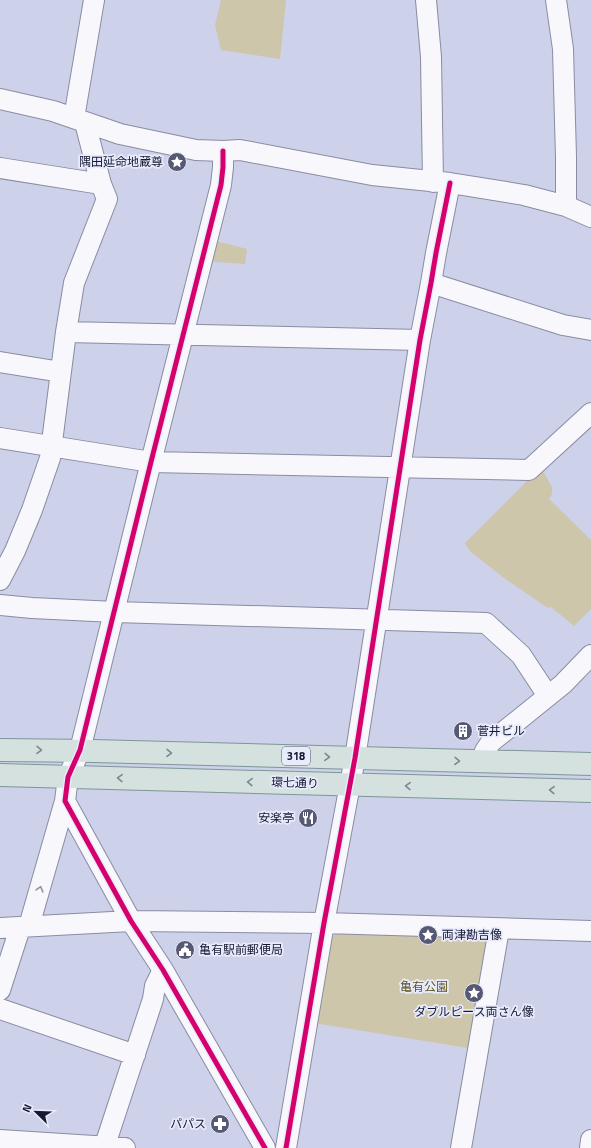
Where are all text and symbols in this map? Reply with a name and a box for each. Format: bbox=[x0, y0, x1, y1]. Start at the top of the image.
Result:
place icon: 隅田延命地蔵尊 bbox=[166, 151, 188, 173]
place label: 隅田延命地蔵尊 bbox=[79, 152, 163, 171]
building icon: 菅井ビル bbox=[452, 720, 474, 742]
place label: 菅井ビル bbox=[477, 721, 525, 740]
one-way arrow bbox=[36, 746, 42, 754]
road number: 318 bbox=[282, 747, 310, 765]
one-way arrow bbox=[166, 749, 172, 757]
one-way arrow bbox=[324, 753, 330, 761]
one-way arrow bbox=[454, 757, 460, 765]
street label: 環七通り bbox=[271, 772, 319, 793]
one-way arrow bbox=[117, 774, 123, 783]
one-way arrow bbox=[247, 778, 253, 786]
one-way arrow bbox=[405, 782, 411, 790]
one-way arrow bbox=[549, 786, 555, 794]
restaurant icon: 安楽亭 bbox=[297, 807, 319, 829]
place label: 安楽亭 bbox=[258, 808, 294, 827]
one-way arrow bbox=[35, 886, 44, 893]
place icon: 両津勘吉像 bbox=[417, 924, 439, 946]
place label: 両津勘吉像 bbox=[442, 925, 502, 944]
public building icon: 亀有駅前郵便局 bbox=[174, 939, 196, 961]
place label: 亀有駅前郵便局 bbox=[199, 940, 283, 959]
park label: 亀有公園 bbox=[400, 977, 448, 996]
place icon: ダブルピース両さん像 bbox=[463, 982, 485, 1004]
place label: ダブルピース両さん像 bbox=[414, 1002, 534, 1021]
north arrow bbox=[16, 1092, 56, 1132]
text: N bbox=[18, 1101, 36, 1115]
pharmacy icon: パパス bbox=[209, 1113, 231, 1135]
place label: パパス bbox=[170, 1114, 206, 1133]

